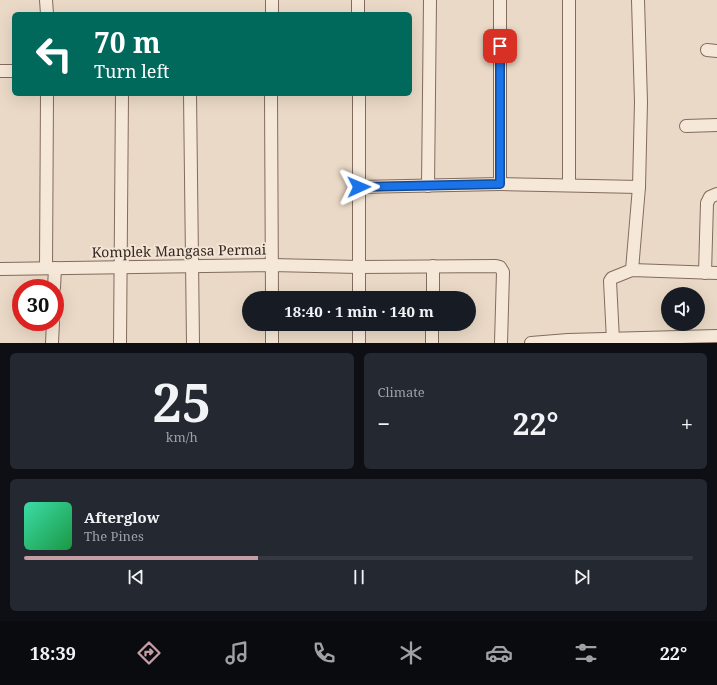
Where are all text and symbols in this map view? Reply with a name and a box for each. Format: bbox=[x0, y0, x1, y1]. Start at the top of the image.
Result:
text: 70 m bbox=[94, 23, 161, 61]
icon: left bbox=[28, 28, 80, 80]
pin bbox=[483, 29, 517, 63]
icon: arrive bbox=[489, 35, 511, 57]
text: Turn left bbox=[94, 59, 169, 83]
position arrow bbox=[338, 166, 380, 208]
street label: Komplek Mangasa Permai bbox=[92, 239, 267, 262]
speed limit sign: 30 bbox=[12, 279, 64, 331]
map controls bbox=[661, 287, 705, 331]
button: sound bbox=[661, 287, 705, 331]
text: 18:40 · 1 min · 140 m bbox=[284, 301, 434, 321]
text: 25 bbox=[152, 366, 211, 437]
text: Climate bbox=[378, 383, 425, 401]
text: 22° bbox=[513, 403, 558, 444]
text: − bbox=[378, 408, 390, 438]
text: + bbox=[681, 408, 693, 438]
text: km/h bbox=[166, 428, 198, 446]
text: Afterglow bbox=[84, 507, 160, 527]
text: The Pines bbox=[84, 527, 144, 545]
icon: previous bbox=[125, 566, 147, 588]
icon: pause bbox=[348, 566, 370, 588]
icon: next bbox=[571, 566, 593, 588]
icon: directions bbox=[135, 639, 163, 667]
icon: music bbox=[223, 639, 251, 667]
icon: phone bbox=[310, 639, 338, 667]
icon: climate bbox=[397, 639, 425, 667]
icon: car bbox=[485, 639, 513, 667]
icon: filters bbox=[572, 639, 600, 667]
text: 18:39 bbox=[30, 641, 76, 665]
text: 22° bbox=[660, 641, 687, 665]

